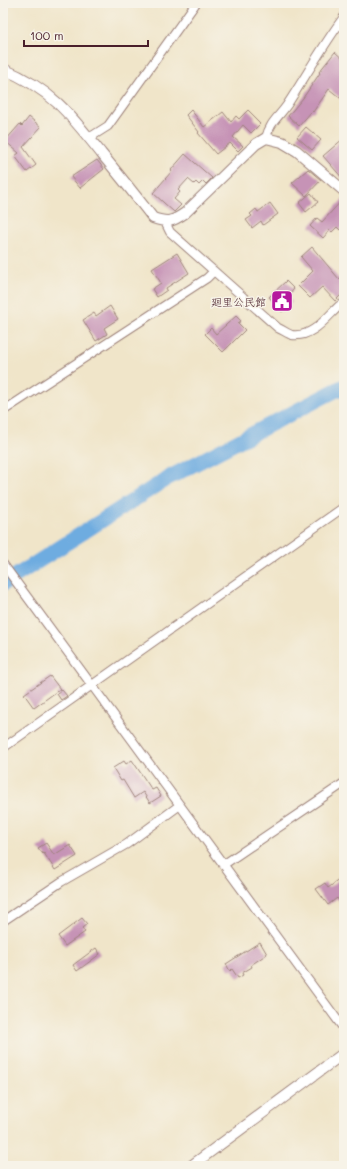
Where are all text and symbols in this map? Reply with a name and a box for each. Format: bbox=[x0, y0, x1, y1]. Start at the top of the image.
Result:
scale bar bbox=[24, 22, 148, 48]
text: 100 m bbox=[30, 27, 64, 43]
public building icon: 廻里公民館 bbox=[269, 288, 295, 314]
place label: 廻里公民館 bbox=[211, 294, 266, 309]

